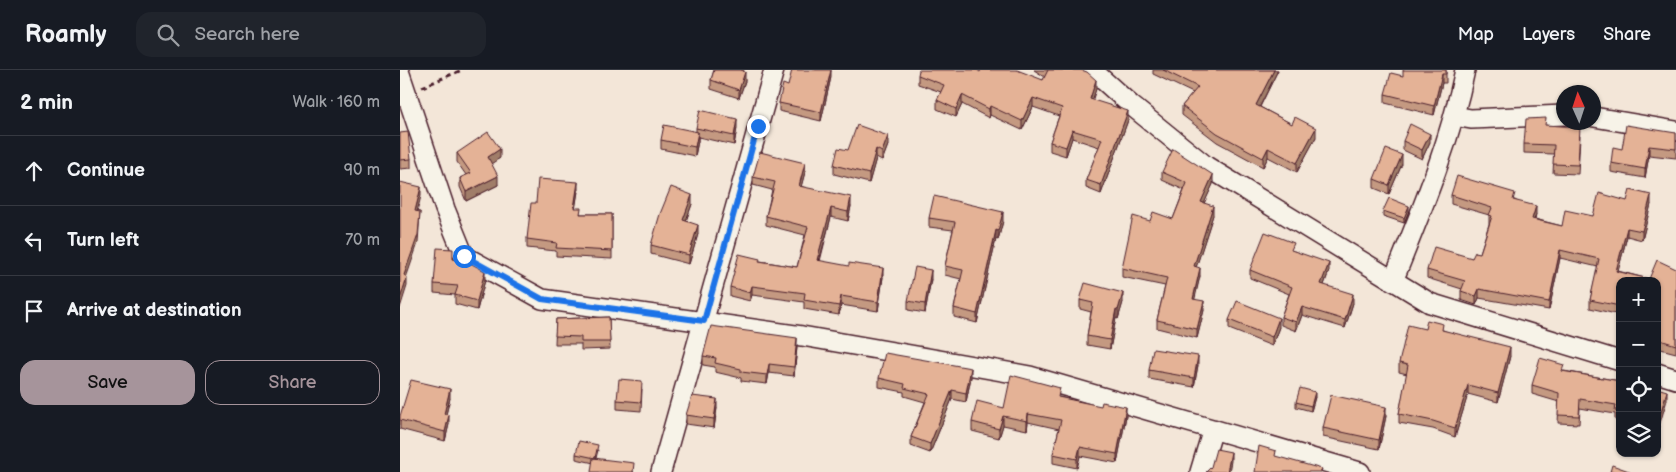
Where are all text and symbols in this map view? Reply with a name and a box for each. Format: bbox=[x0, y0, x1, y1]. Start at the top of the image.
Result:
search box bbox=[136, 12, 486, 57]
text: Roamly bbox=[25, 20, 106, 49]
icon: search bbox=[154, 21, 182, 49]
text: Search here bbox=[194, 23, 300, 46]
text: Map bbox=[1458, 24, 1494, 45]
text: Layers bbox=[1522, 24, 1575, 45]
text: Share bbox=[1603, 24, 1651, 45]
north arrow bbox=[1556, 85, 1601, 130]
text: 2 min bbox=[20, 90, 73, 115]
text: Walk · 160 m bbox=[292, 93, 380, 112]
route end bbox=[747, 115, 770, 138]
icon: ahead bbox=[20, 157, 48, 185]
text: Continue bbox=[67, 159, 145, 182]
text: 90 m bbox=[344, 161, 380, 180]
icon: left bbox=[20, 227, 48, 255]
text: Turn left bbox=[67, 229, 139, 252]
text: 70 m bbox=[345, 231, 380, 250]
route start bbox=[453, 245, 476, 268]
map controls bbox=[1616, 277, 1661, 457]
button: + bbox=[1616, 277, 1661, 322]
icon: arrive bbox=[20, 297, 48, 325]
text: Arrive at destination bbox=[67, 299, 242, 322]
button: − bbox=[1616, 322, 1661, 367]
button: Save bbox=[20, 360, 195, 405]
button: Share bbox=[205, 360, 380, 405]
button: locate bbox=[1616, 367, 1661, 412]
button: layers bbox=[1616, 412, 1661, 457]

